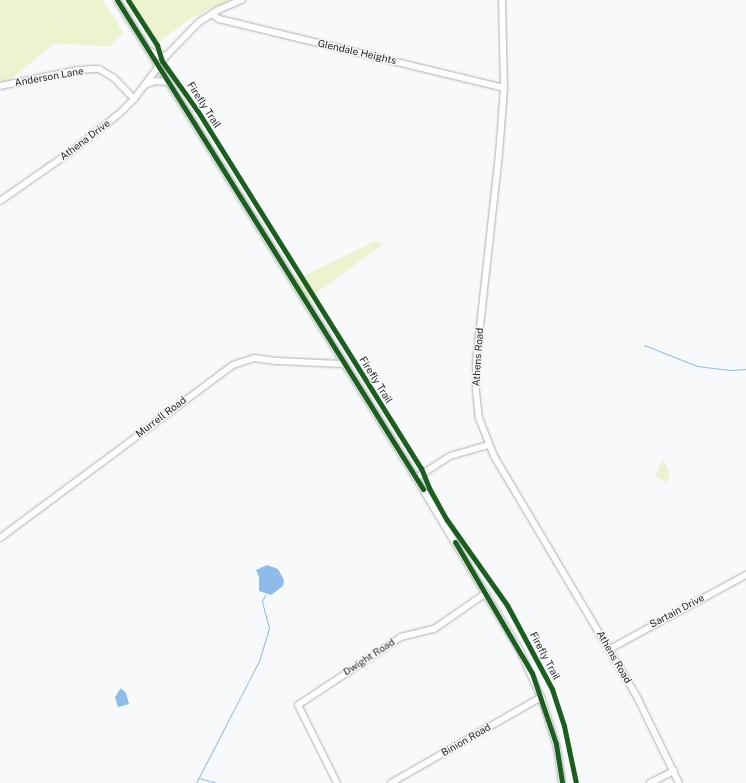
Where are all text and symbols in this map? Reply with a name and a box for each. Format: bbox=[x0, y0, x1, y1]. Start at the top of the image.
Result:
street label: Glendale Heights bbox=[317, 37, 397, 67]
street label: Anderson Lane bbox=[14, 65, 84, 89]
street label: Firefly Trail bbox=[185, 80, 223, 130]
street label: Athena Drive bbox=[58, 117, 112, 163]
street label: Athens Road bbox=[470, 327, 486, 387]
street label: Firefly Trail bbox=[357, 354, 395, 406]
street label: Murrell Road bbox=[133, 394, 189, 440]
street label: Sartain Drive bbox=[648, 592, 706, 630]
street label: Athens Road bbox=[594, 629, 634, 685]
street label: Firefly Trail bbox=[527, 630, 563, 682]
street label: Dwight Road bbox=[341, 636, 397, 678]
street label: Binion Road bbox=[439, 721, 493, 759]

